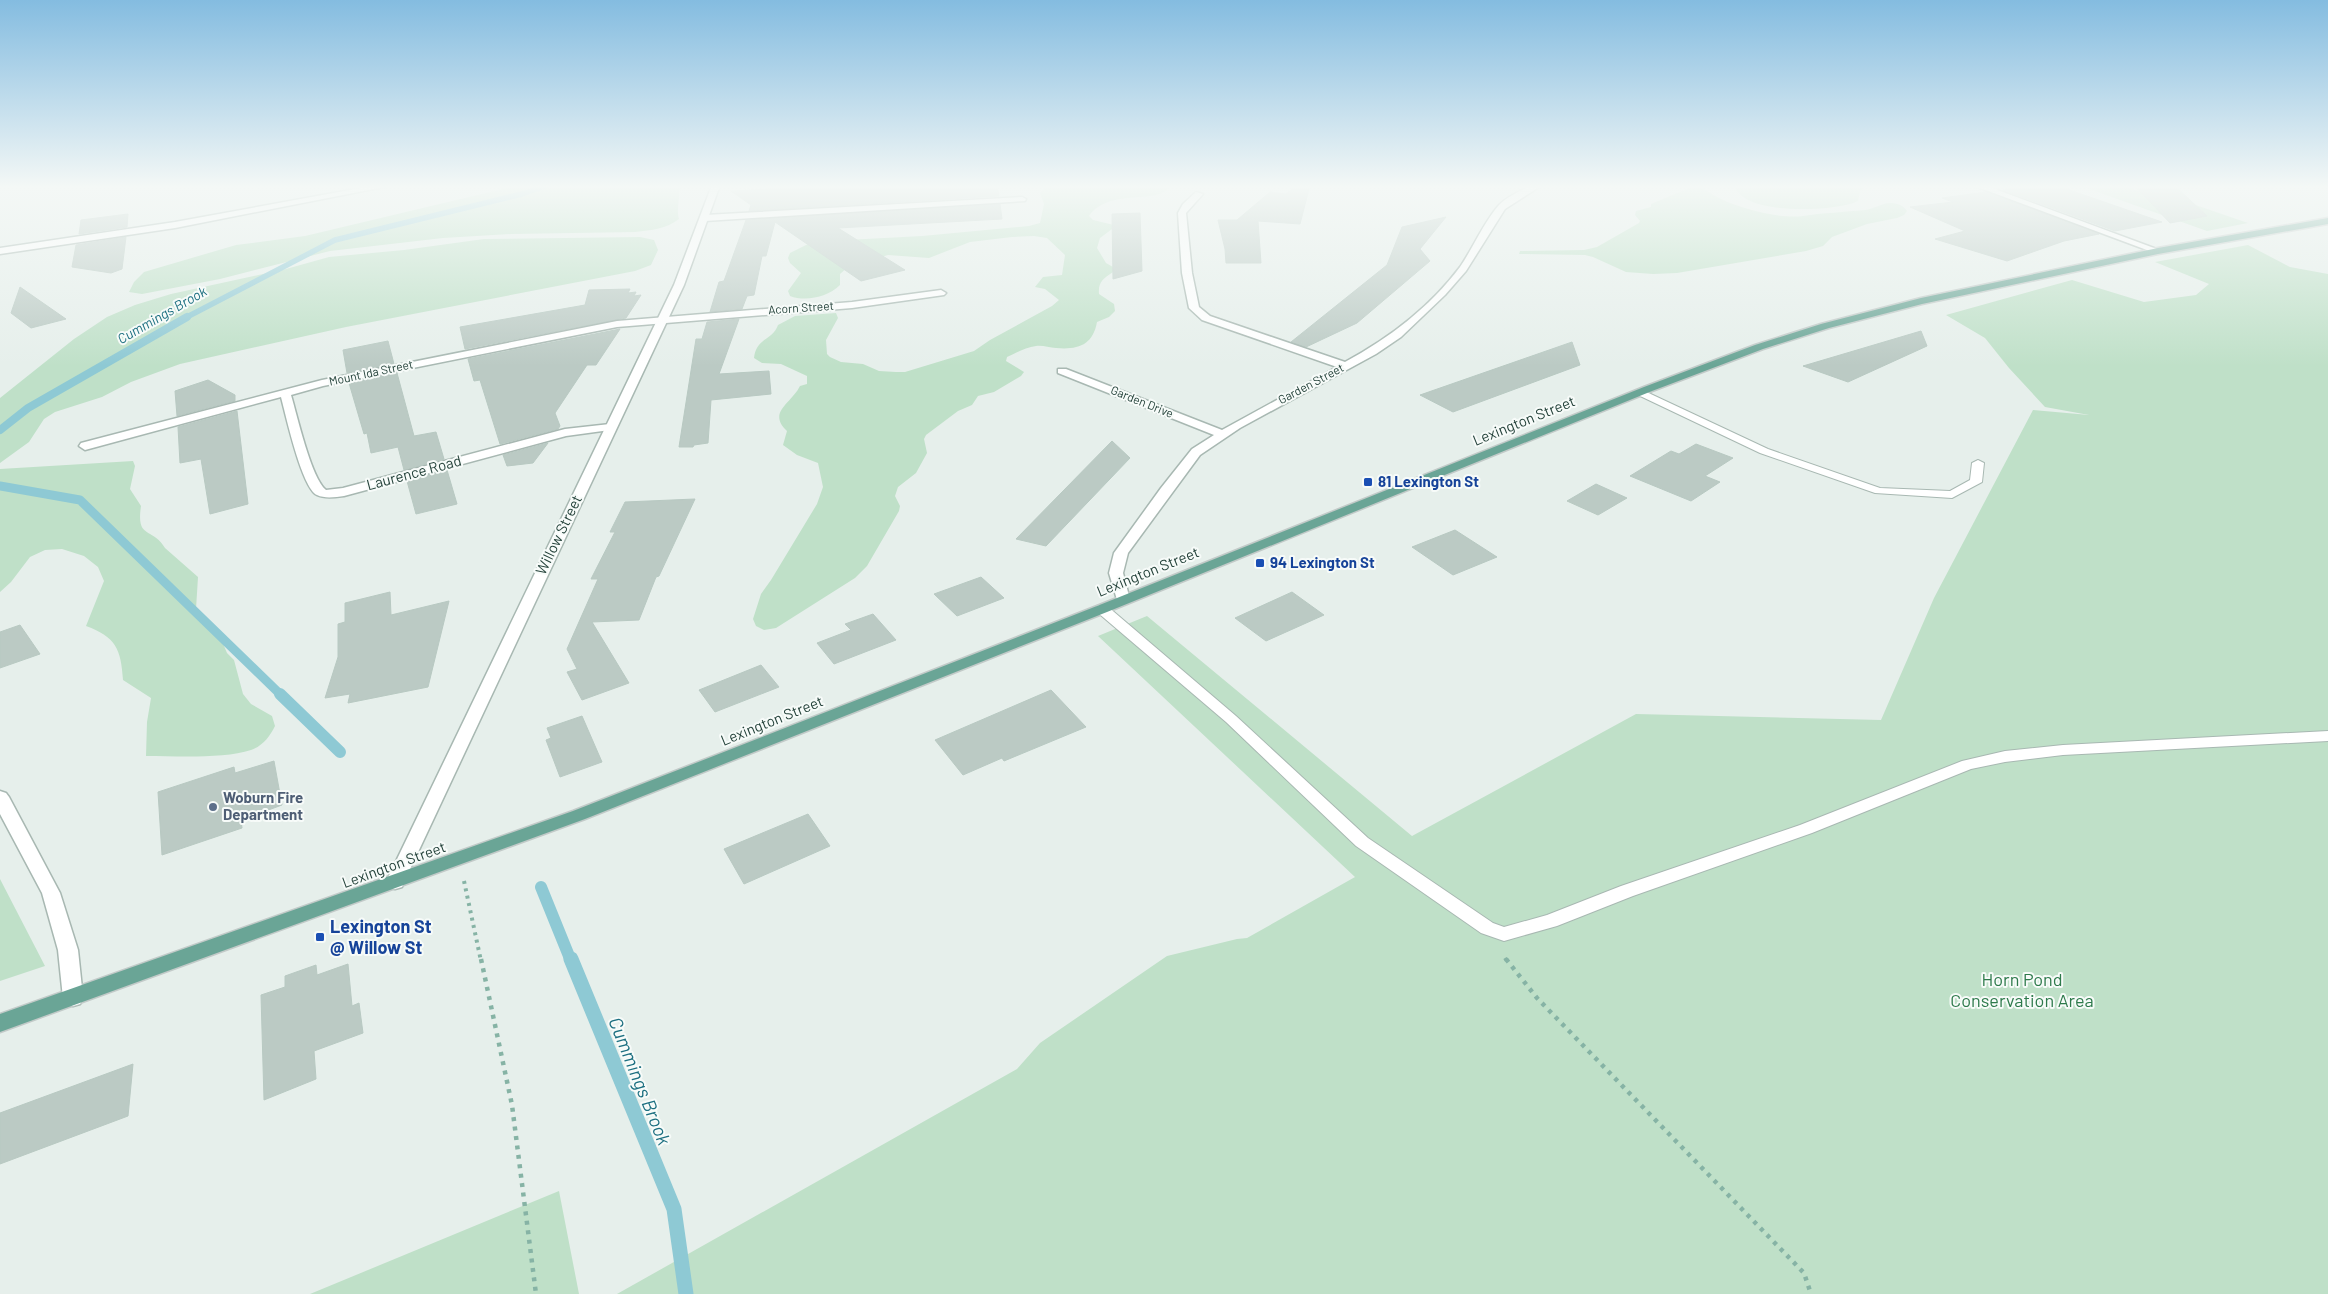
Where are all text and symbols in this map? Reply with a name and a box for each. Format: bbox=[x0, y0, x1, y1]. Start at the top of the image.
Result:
water label: Cummings Brook bbox=[114, 282, 210, 347]
street label: Acorn Street bbox=[768, 298, 834, 316]
street label: Mount Ida Street bbox=[327, 356, 414, 388]
street label: Garden Street bbox=[1275, 360, 1346, 406]
street label: Garden Drive bbox=[1109, 382, 1176, 420]
street label: Lexington Street bbox=[1470, 391, 1577, 449]
street label: Laurence Road bbox=[364, 451, 463, 493]
place label: 81 Lexington St bbox=[1378, 472, 1479, 490]
marker: 81 Lexington St bbox=[1362, 476, 1374, 488]
street label: Willow Street bbox=[531, 492, 585, 577]
street label: Lexington Street bbox=[1094, 542, 1201, 600]
place label: 94 Lexington St bbox=[1270, 553, 1375, 571]
marker: 94 Lexington St bbox=[1254, 557, 1266, 569]
street label: Lexington Street bbox=[718, 691, 825, 749]
place label: Woburn Fire Department bbox=[223, 788, 303, 823]
marker: Woburn Fire Department bbox=[207, 801, 219, 813]
street label: Lexington Street bbox=[339, 837, 448, 891]
place label: Lexington St @ Willow St bbox=[330, 915, 432, 958]
marker: Lexington St @ Willow St bbox=[314, 931, 326, 943]
park label: Horn Pond Conservation Area bbox=[1950, 968, 2094, 1011]
water label: Cummings Brook bbox=[604, 1013, 677, 1149]

